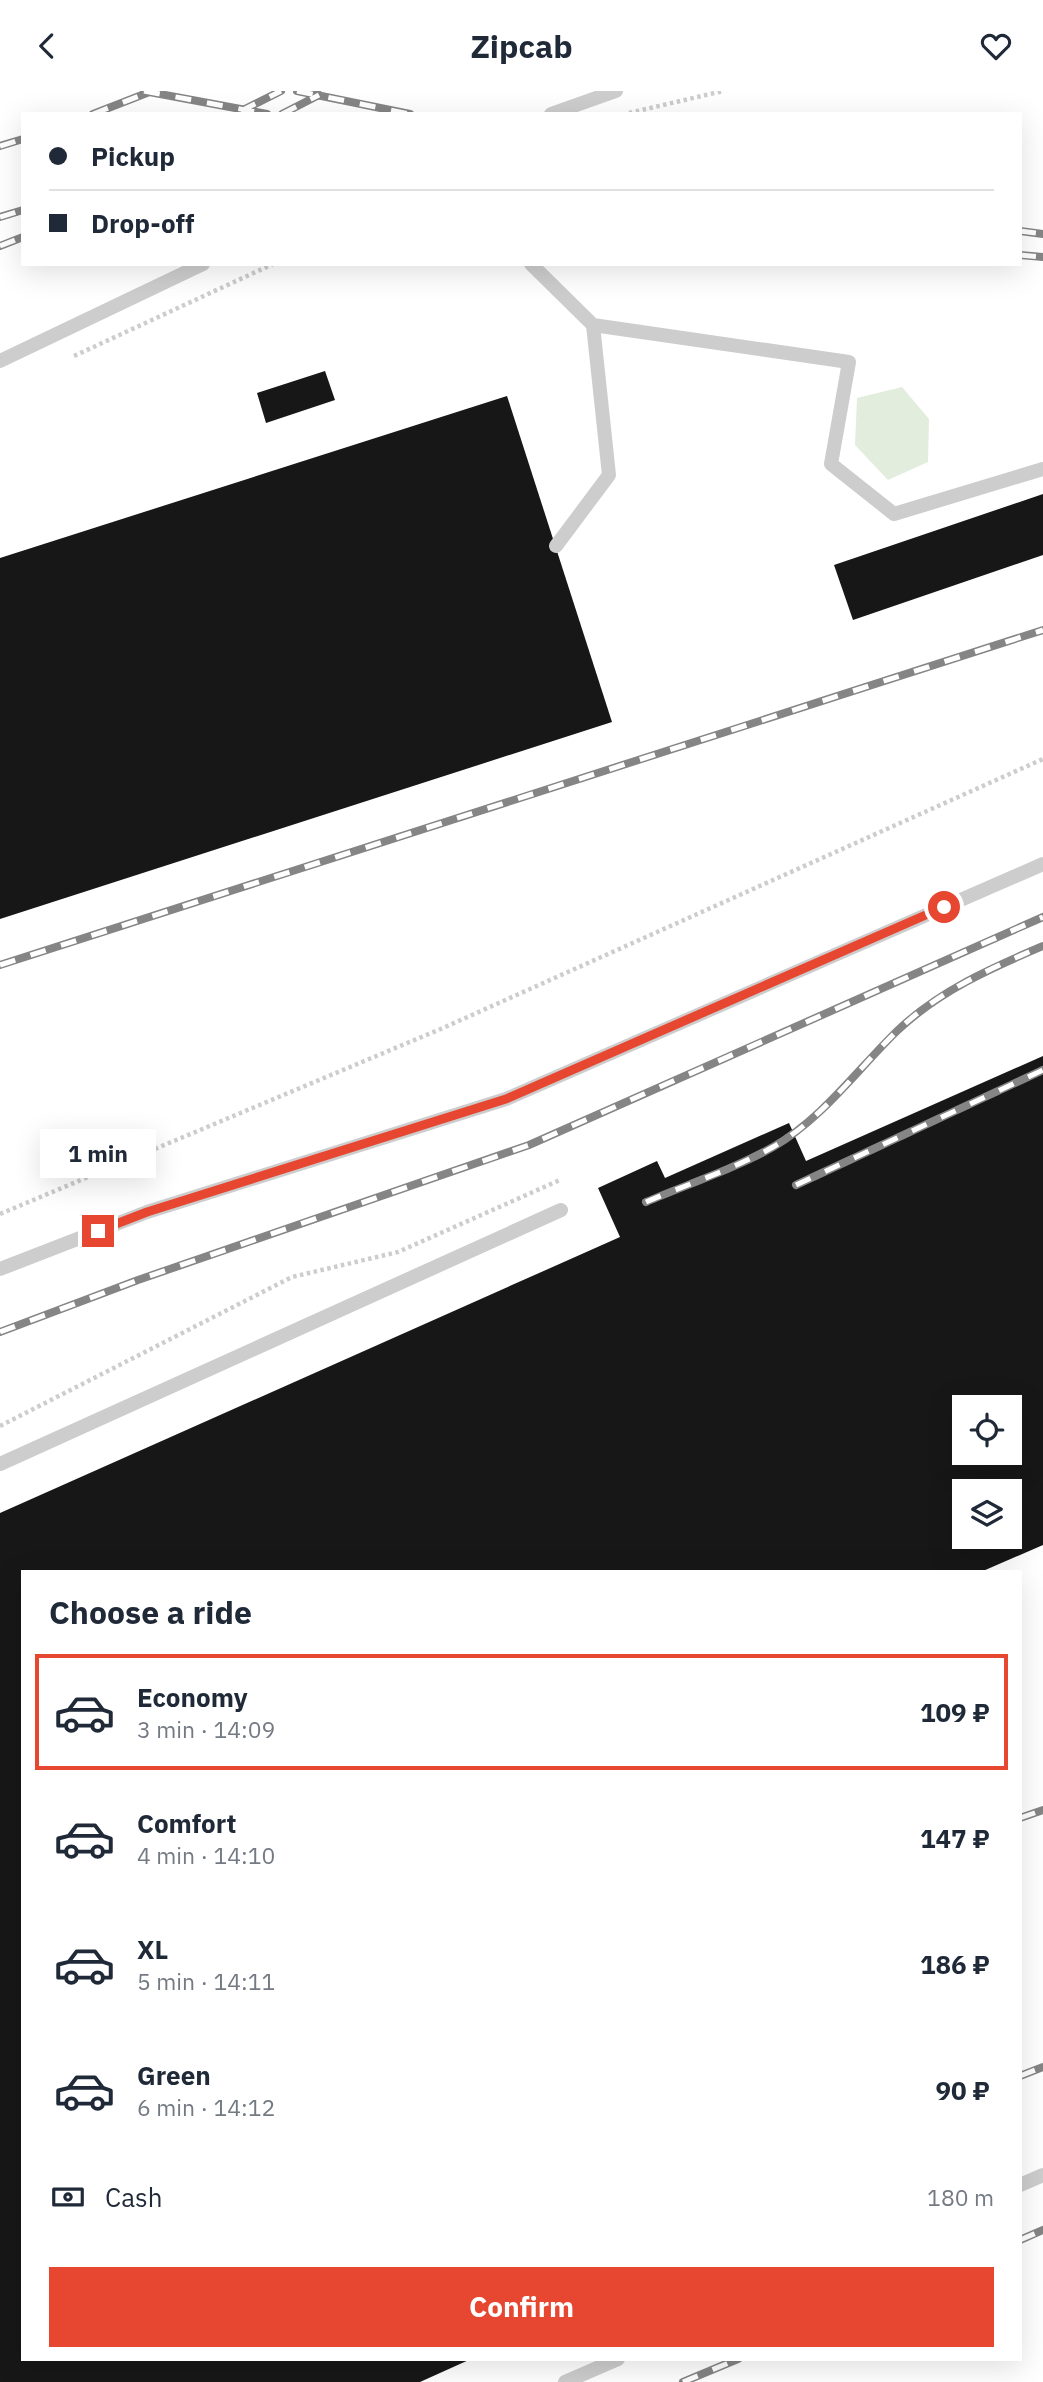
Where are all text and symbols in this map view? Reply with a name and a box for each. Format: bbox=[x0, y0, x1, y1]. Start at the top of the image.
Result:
text: Zipcab bbox=[470, 25, 573, 67]
icon: back bbox=[28, 27, 66, 65]
icon: heart bbox=[977, 27, 1015, 65]
text: Pickup bbox=[91, 139, 175, 173]
text: Drop-off bbox=[91, 206, 194, 240]
route start bbox=[928, 891, 960, 923]
callout: 1 min bbox=[40, 1129, 156, 1179]
text: 1 min bbox=[68, 1138, 128, 1168]
route end bbox=[82, 1215, 114, 1247]
map controls bbox=[952, 1395, 1022, 1549]
button: locate bbox=[952, 1395, 1022, 1465]
button: layers bbox=[952, 1479, 1022, 1549]
text: Choose a ride bbox=[49, 1591, 252, 1633]
text: Economy bbox=[137, 1680, 248, 1714]
icon: car bbox=[53, 1681, 116, 1744]
text: 109 ₽ bbox=[920, 1695, 990, 1729]
text: 3 min · 14:09 bbox=[137, 1714, 275, 1744]
text: Comfort bbox=[137, 1806, 236, 1840]
icon: car bbox=[53, 1807, 116, 1870]
text: 147 ₽ bbox=[920, 1821, 990, 1855]
text: 4 min · 14:10 bbox=[137, 1840, 275, 1870]
text: XL bbox=[137, 1932, 168, 1966]
icon: car bbox=[53, 1933, 116, 1996]
text: 186 ₽ bbox=[920, 1947, 990, 1981]
text: 5 min · 14:11 bbox=[137, 1966, 275, 1996]
text: Green bbox=[137, 2058, 211, 2092]
icon: car bbox=[53, 2059, 116, 2122]
text: 90 ₽ bbox=[935, 2073, 990, 2107]
text: 6 min · 14:12 bbox=[137, 2092, 275, 2122]
icon: cash bbox=[49, 2178, 87, 2216]
text: Cash bbox=[105, 2180, 162, 2214]
text: 180 m bbox=[927, 2182, 994, 2212]
button: Confirm bbox=[49, 2267, 994, 2347]

